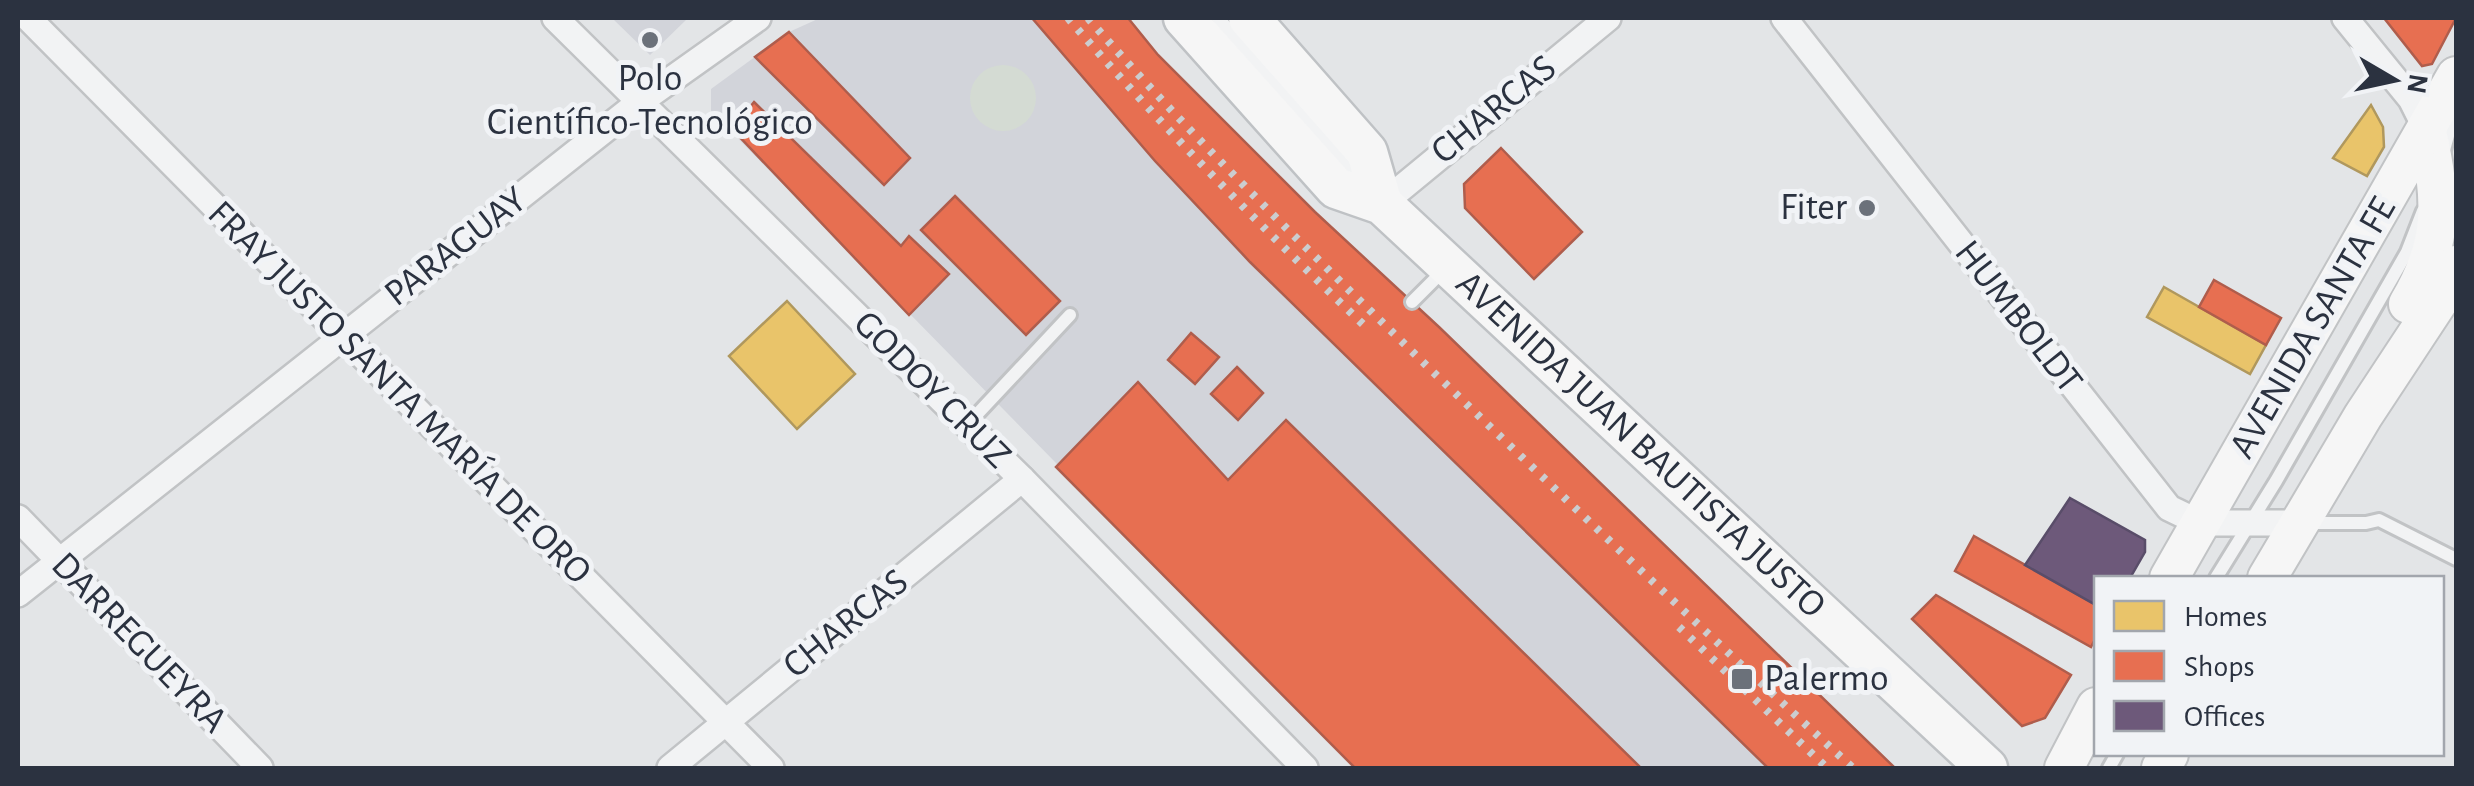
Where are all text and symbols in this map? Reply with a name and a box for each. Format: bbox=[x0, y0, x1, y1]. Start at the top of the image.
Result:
marker: Polo Científico-Tecnológico bbox=[639, 29, 661, 51]
north arrow bbox=[2344, 30, 2444, 130]
street label: CHARCAS bbox=[1424, 49, 1564, 171]
place label: Polo Científico-Tecnológico bbox=[487, 60, 813, 142]
text: N bbox=[2401, 72, 2432, 95]
street label: PARAGUAY bbox=[378, 180, 534, 314]
place label: Fiter bbox=[1780, 189, 1848, 227]
street label: FRAY JUSTO SANTA MARÍA DE ORO bbox=[200, 191, 601, 592]
street label: AVENIDA SANTA FE bbox=[2223, 191, 2403, 465]
marker: Fiter bbox=[1856, 197, 1878, 219]
street label: HUMBOLDT bbox=[1947, 234, 2089, 400]
street label: AVENIDA JUAN BAUTISTA JUSTO bbox=[1449, 264, 1832, 626]
street label: GODOY CRUZ bbox=[846, 304, 1018, 476]
street label: DARREGUEYRA bbox=[44, 546, 234, 740]
street label: CHARCAS bbox=[776, 563, 916, 685]
legend bbox=[2094, 576, 2444, 756]
text: Homes bbox=[2184, 602, 2267, 632]
text: Shops bbox=[2184, 652, 2255, 682]
place label: Palermo bbox=[1764, 660, 1889, 698]
marker: Palermo bbox=[1729, 666, 1755, 692]
text: Offices bbox=[2184, 702, 2265, 732]

